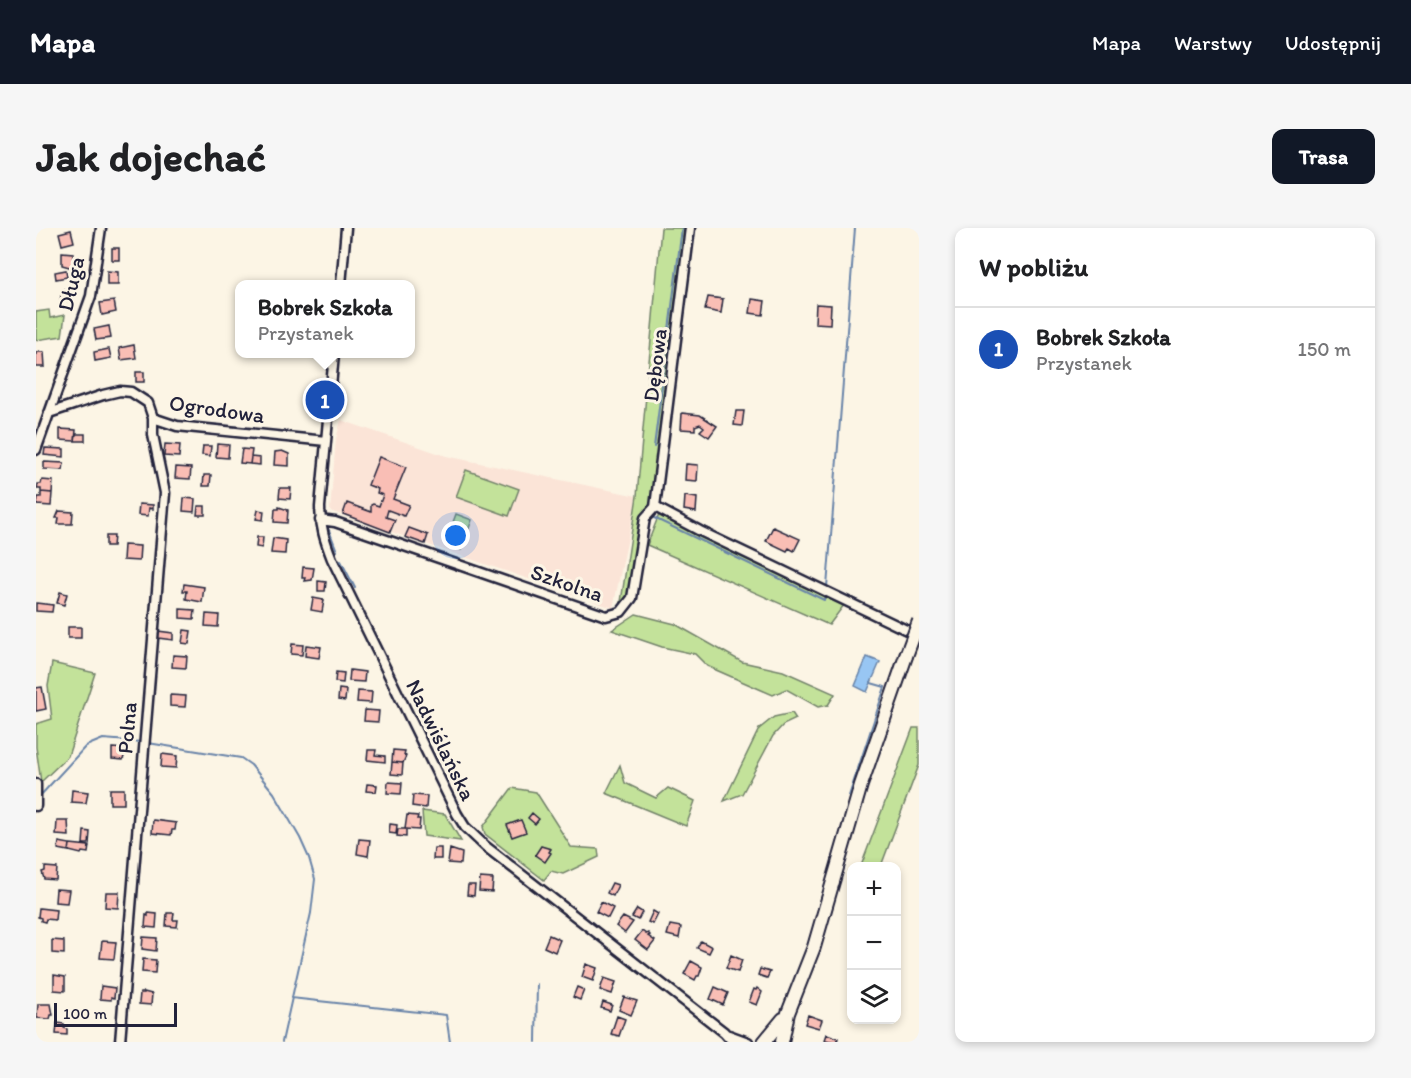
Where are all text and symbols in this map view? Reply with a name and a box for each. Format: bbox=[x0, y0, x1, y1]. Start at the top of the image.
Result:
text: Mapa bbox=[30, 25, 95, 59]
text: Mapa bbox=[1092, 30, 1141, 55]
text: Warstwy bbox=[1174, 30, 1252, 55]
text: Udostępnij bbox=[1285, 30, 1381, 55]
button: Trasa bbox=[1272, 129, 1375, 184]
text: Jak dojechać bbox=[36, 131, 266, 182]
text: W pobliżu bbox=[979, 251, 1088, 283]
street label: Długa bbox=[52, 254, 90, 314]
popup bbox=[235, 280, 415, 358]
text: Bobrek Szkoła bbox=[258, 294, 392, 321]
text: Przystanek bbox=[258, 321, 354, 345]
text: Bobrek Szkoła bbox=[1036, 324, 1171, 351]
street label: Dębowa bbox=[637, 327, 673, 403]
text: 1 bbox=[994, 337, 1003, 361]
text: 150 m bbox=[1298, 337, 1351, 361]
text: Przystanek bbox=[1036, 351, 1132, 375]
pin: 1 bbox=[306, 378, 344, 423]
street label: Ogrodowa bbox=[167, 389, 267, 429]
your location bbox=[441, 521, 470, 550]
street label: Szkolna bbox=[527, 558, 607, 608]
street label: Nadwiślańska bbox=[400, 675, 482, 805]
street label: Polna bbox=[111, 701, 143, 755]
map controls bbox=[847, 862, 901, 1024]
button: + bbox=[847, 862, 901, 916]
button: − bbox=[847, 916, 901, 970]
button: layers bbox=[847, 970, 901, 1024]
scale bar bbox=[54, 1000, 177, 1028]
text: 100 m bbox=[63, 1004, 107, 1023]

